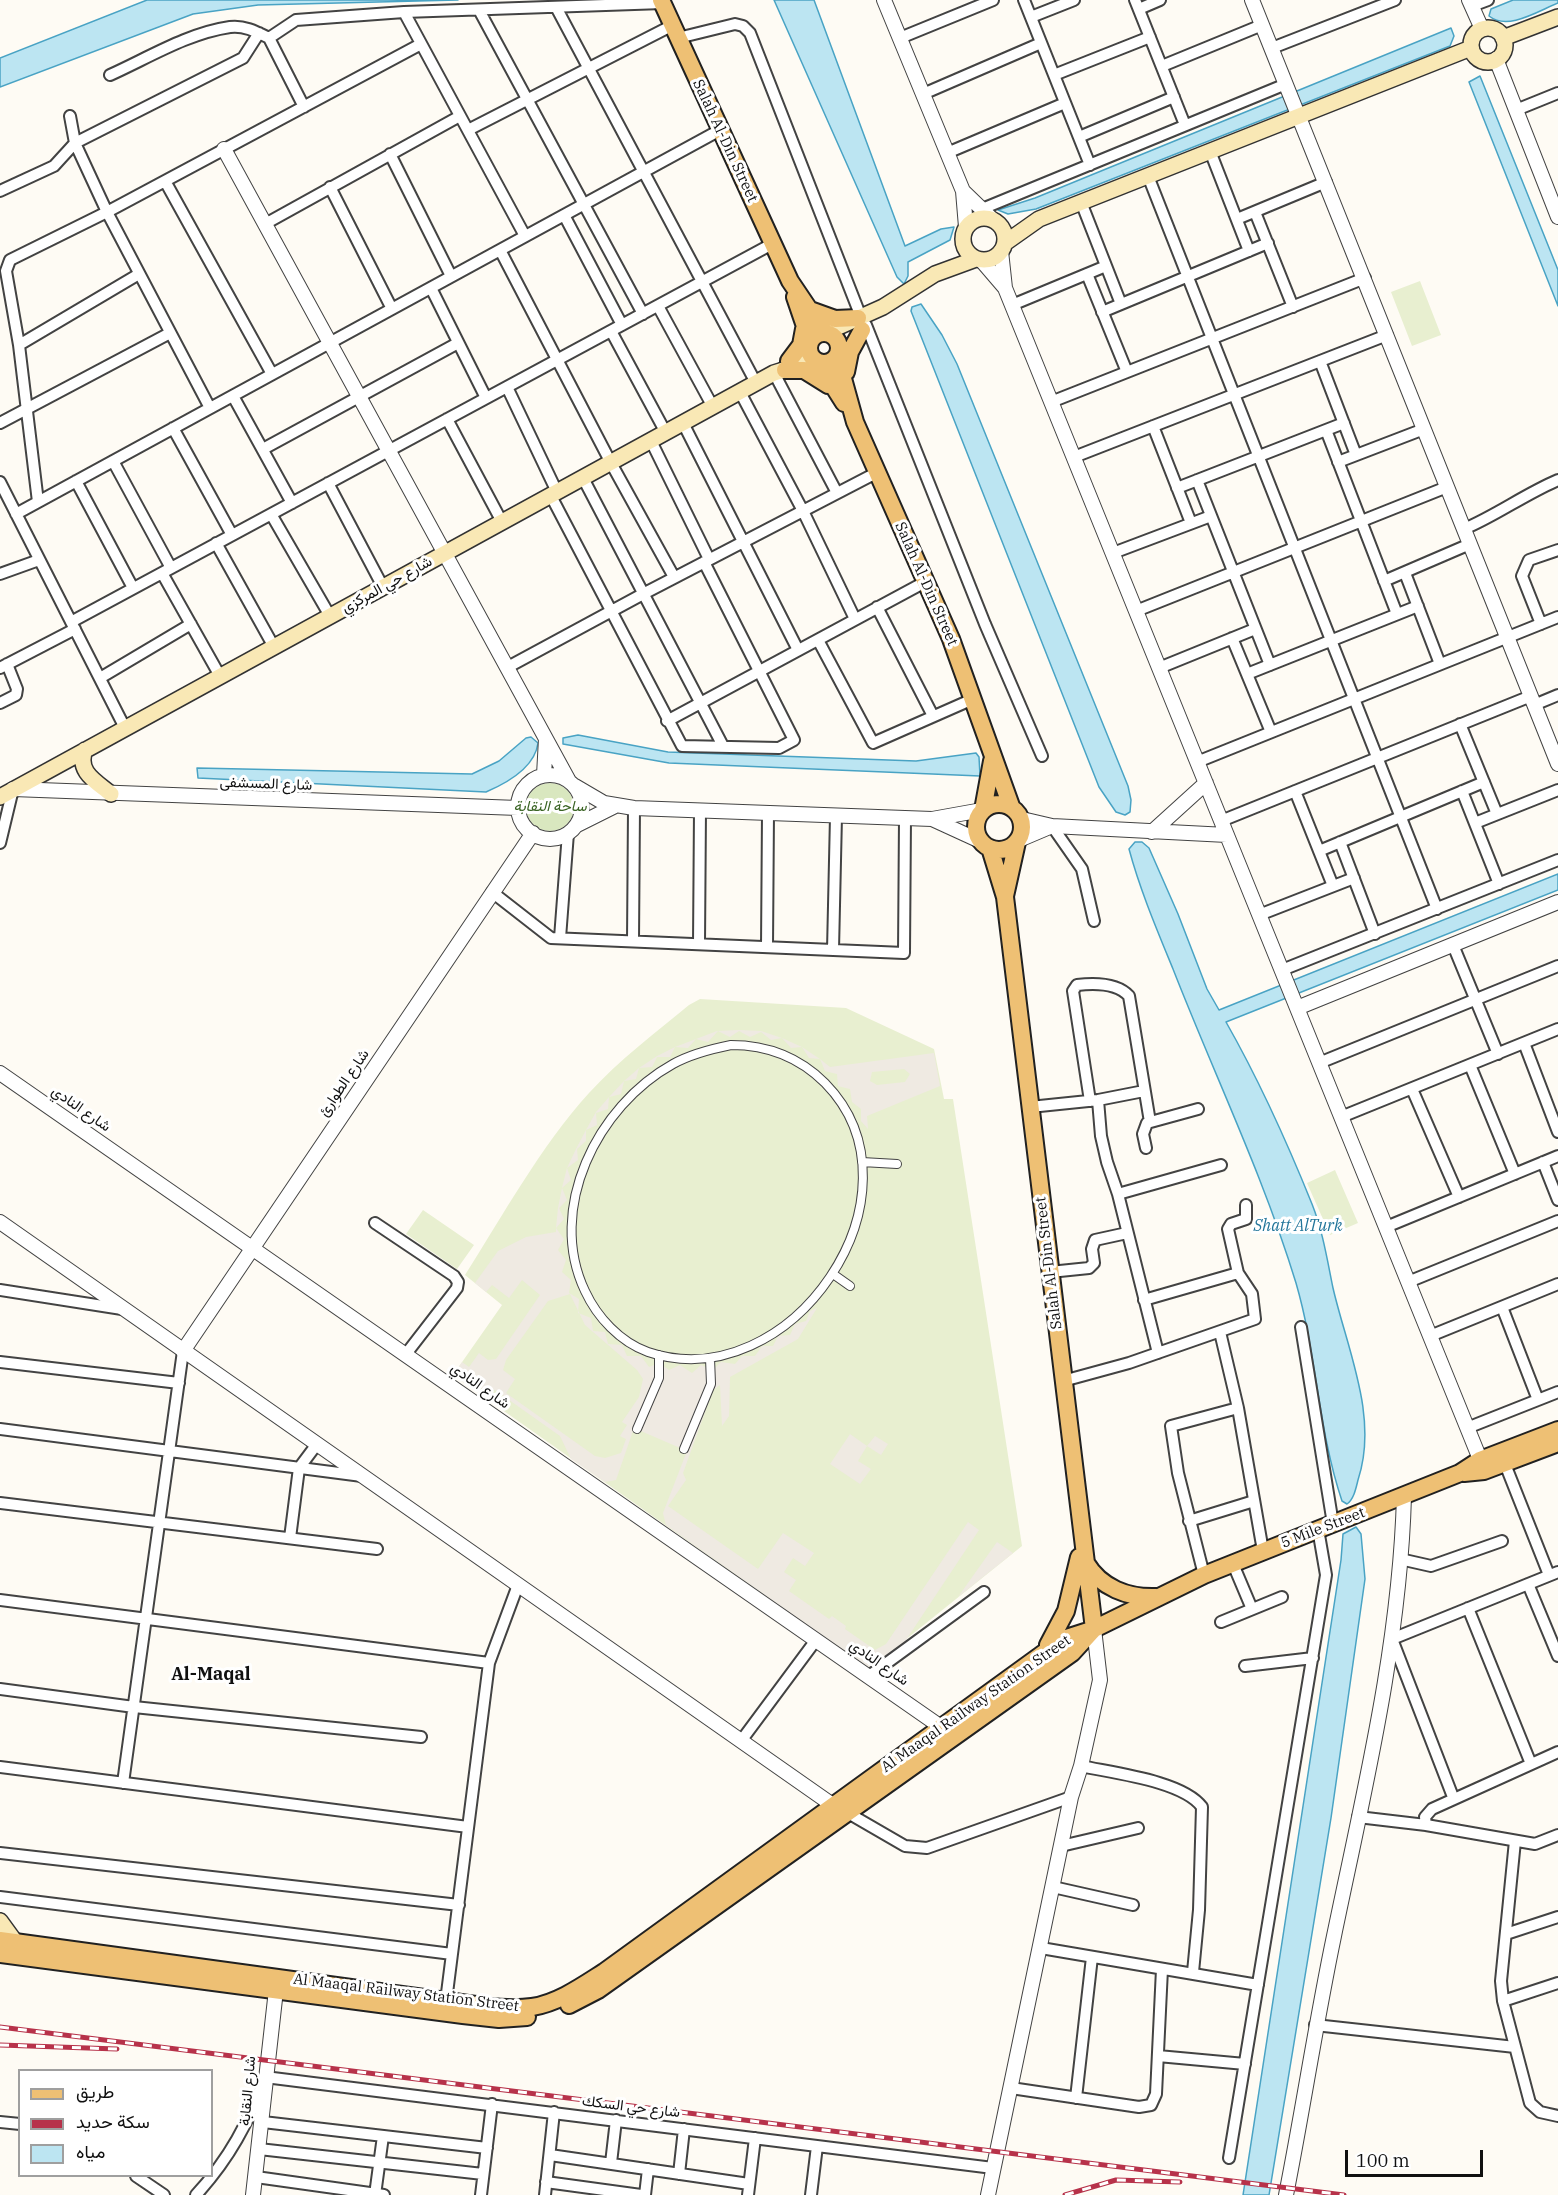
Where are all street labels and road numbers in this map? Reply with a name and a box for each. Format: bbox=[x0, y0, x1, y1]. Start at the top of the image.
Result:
street label: Salah Al-Din Street bbox=[689, 77, 761, 205]
street label: Salah Al-Din Street bbox=[891, 519, 961, 649]
street label: شارع حي المركزي bbox=[339, 553, 435, 617]
street label: شارع المسشفى bbox=[219, 773, 313, 795]
street label: شارع الطوارئ bbox=[315, 1046, 373, 1120]
street label: شارع النادي bbox=[48, 1082, 114, 1136]
street label: Salah Al-Din Street bbox=[1032, 1196, 1066, 1330]
street label: شارع النادي bbox=[447, 1359, 513, 1413]
street label: 5 Mile Street bbox=[1278, 1504, 1368, 1552]
street label: Al Maaqal Railway Station Street bbox=[878, 1631, 1074, 1777]
street label: شارع النادي bbox=[846, 1636, 912, 1690]
street label: Al Maaqal Railway Station Street bbox=[292, 1970, 520, 2016]
street label: شارع النقابة bbox=[236, 2055, 260, 2127]
street label: شارع حي السكك bbox=[581, 2092, 681, 2122]

